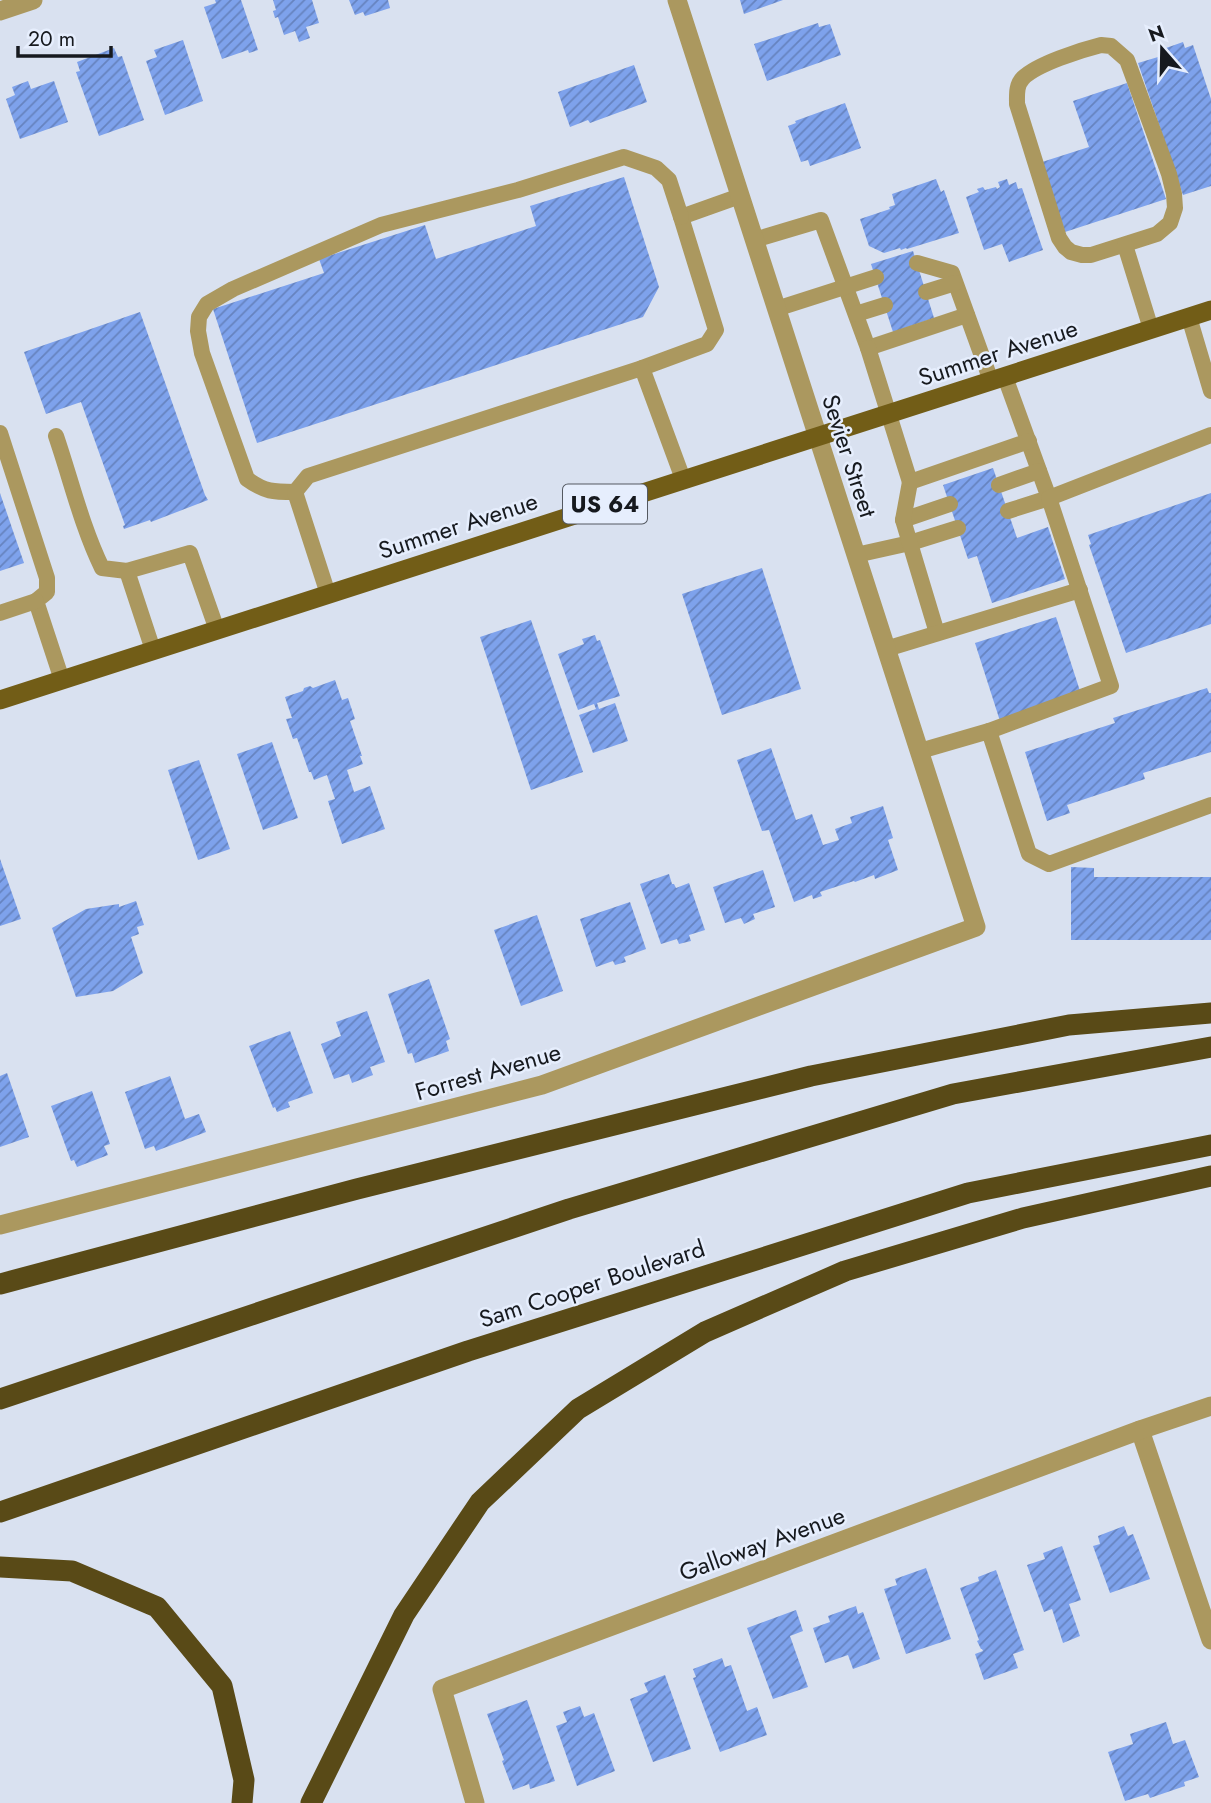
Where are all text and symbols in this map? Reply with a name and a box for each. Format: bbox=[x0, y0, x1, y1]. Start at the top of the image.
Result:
scale bar bbox=[18, 14, 110, 58]
north arrow bbox=[1127, 14, 1197, 84]
text: N bbox=[1145, 18, 1168, 49]
text: 20 m bbox=[28, 24, 75, 54]
street label: Summer Avenue bbox=[914, 310, 1082, 395]
street label: Sevier Street bbox=[813, 390, 886, 522]
street label: Summer Avenue bbox=[374, 483, 542, 568]
road number: US 64 bbox=[563, 484, 647, 524]
street label: Forrest Avenue bbox=[411, 1034, 565, 1109]
street label: Sam Cooper Boulevard bbox=[475, 1231, 709, 1337]
street label: Galloway Avenue bbox=[674, 1497, 850, 1590]

